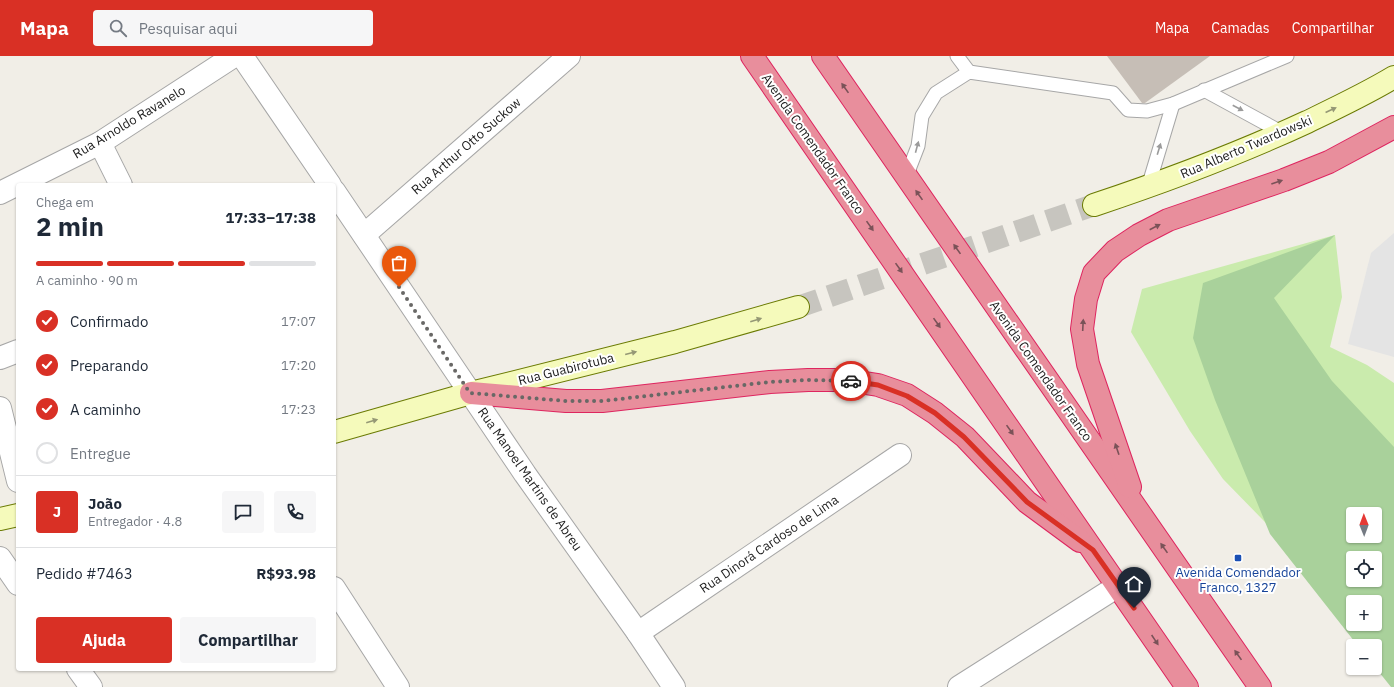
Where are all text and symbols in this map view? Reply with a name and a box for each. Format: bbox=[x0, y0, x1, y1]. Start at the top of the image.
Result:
search box bbox=[93, 10, 373, 46]
text: Mapa bbox=[20, 16, 69, 40]
icon: search bbox=[107, 17, 129, 39]
text: Pesquisar aqui bbox=[139, 19, 237, 38]
text: Mapa bbox=[1155, 19, 1189, 37]
text: Camadas bbox=[1211, 19, 1270, 37]
text: Compartilhar bbox=[1292, 19, 1374, 37]
street label: Avenida Comendador Franco bbox=[758, 70, 868, 218]
street label: Rua Arnoldo Ravanelo bbox=[70, 82, 188, 162]
one-way arrow bbox=[841, 83, 849, 94]
street label: Rua Arthur Otto Suckow bbox=[408, 94, 524, 198]
one-way arrow bbox=[1232, 105, 1244, 112]
one-way arrow bbox=[1326, 107, 1337, 113]
street label: Rua Alberto Twardowski bbox=[1178, 112, 1314, 182]
one-way arrow bbox=[914, 141, 920, 153]
one-way arrow bbox=[1156, 143, 1162, 155]
one-way arrow bbox=[1271, 179, 1283, 185]
one-way arrow bbox=[915, 190, 923, 201]
text: Chega em bbox=[36, 194, 94, 211]
text: 17:33–17:38 bbox=[225, 208, 316, 227]
text: 2 min bbox=[36, 209, 104, 243]
one-way arrow bbox=[866, 221, 874, 232]
one-way arrow bbox=[1149, 224, 1161, 230]
one-way arrow bbox=[953, 244, 961, 255]
pin bbox=[382, 246, 416, 287]
icon: bag bbox=[388, 252, 410, 274]
one-way arrow bbox=[895, 263, 903, 274]
text: A caminho · 90 m bbox=[36, 272, 138, 289]
street label: Avenida Comendador Franco bbox=[986, 297, 1096, 445]
icon: check bbox=[36, 310, 58, 332]
text: Confirmado bbox=[70, 312, 148, 331]
text: 17:07 bbox=[281, 313, 316, 330]
one-way arrow bbox=[751, 317, 763, 323]
one-way arrow bbox=[933, 318, 941, 328]
one-way arrow bbox=[1080, 319, 1087, 331]
street label: Rua Guabirotuba bbox=[516, 349, 616, 389]
one-way arrow bbox=[625, 350, 637, 356]
icon: check bbox=[36, 354, 58, 376]
text: Preparando bbox=[70, 356, 148, 375]
text: 17:20 bbox=[281, 357, 316, 374]
courier bbox=[831, 361, 871, 401]
icon: car bbox=[840, 370, 862, 392]
icon: check bbox=[36, 398, 58, 420]
text: A caminho bbox=[70, 400, 141, 419]
text: 17:23 bbox=[281, 401, 316, 418]
street label: Rua Manoel Martins de Abreu bbox=[474, 404, 586, 554]
one-way arrow bbox=[366, 418, 378, 424]
one-way arrow bbox=[1006, 425, 1014, 436]
one-way arrow bbox=[1114, 443, 1120, 455]
text: Entregue bbox=[70, 444, 131, 463]
button: chat bbox=[222, 491, 264, 533]
button: phone bbox=[274, 491, 316, 533]
street label: Rua Dinorá Cardoso de Lima bbox=[696, 491, 842, 597]
text: João bbox=[88, 494, 122, 513]
text: J bbox=[53, 502, 61, 521]
north arrow bbox=[1346, 507, 1382, 543]
map controls bbox=[1346, 507, 1382, 675]
text: Entregador · 4.8 bbox=[88, 513, 182, 530]
one-way arrow bbox=[1160, 543, 1168, 553]
button: locate bbox=[1346, 551, 1382, 587]
marker: Avenida Comendador Franco, 1327 bbox=[1233, 553, 1243, 563]
text: Pedido #7463 bbox=[36, 564, 133, 583]
text: R$93.98 bbox=[256, 564, 316, 583]
place label: Avenida Comendador Franco, 1327 bbox=[1176, 564, 1301, 596]
pin bbox=[1117, 567, 1151, 608]
icon: home bbox=[1123, 573, 1145, 595]
button: + bbox=[1346, 595, 1382, 631]
button: Ajuda bbox=[36, 617, 172, 663]
button: Compartilhar bbox=[180, 617, 316, 663]
one-way arrow bbox=[1151, 634, 1159, 645]
button: − bbox=[1346, 639, 1382, 675]
one-way arrow bbox=[1234, 650, 1242, 660]

